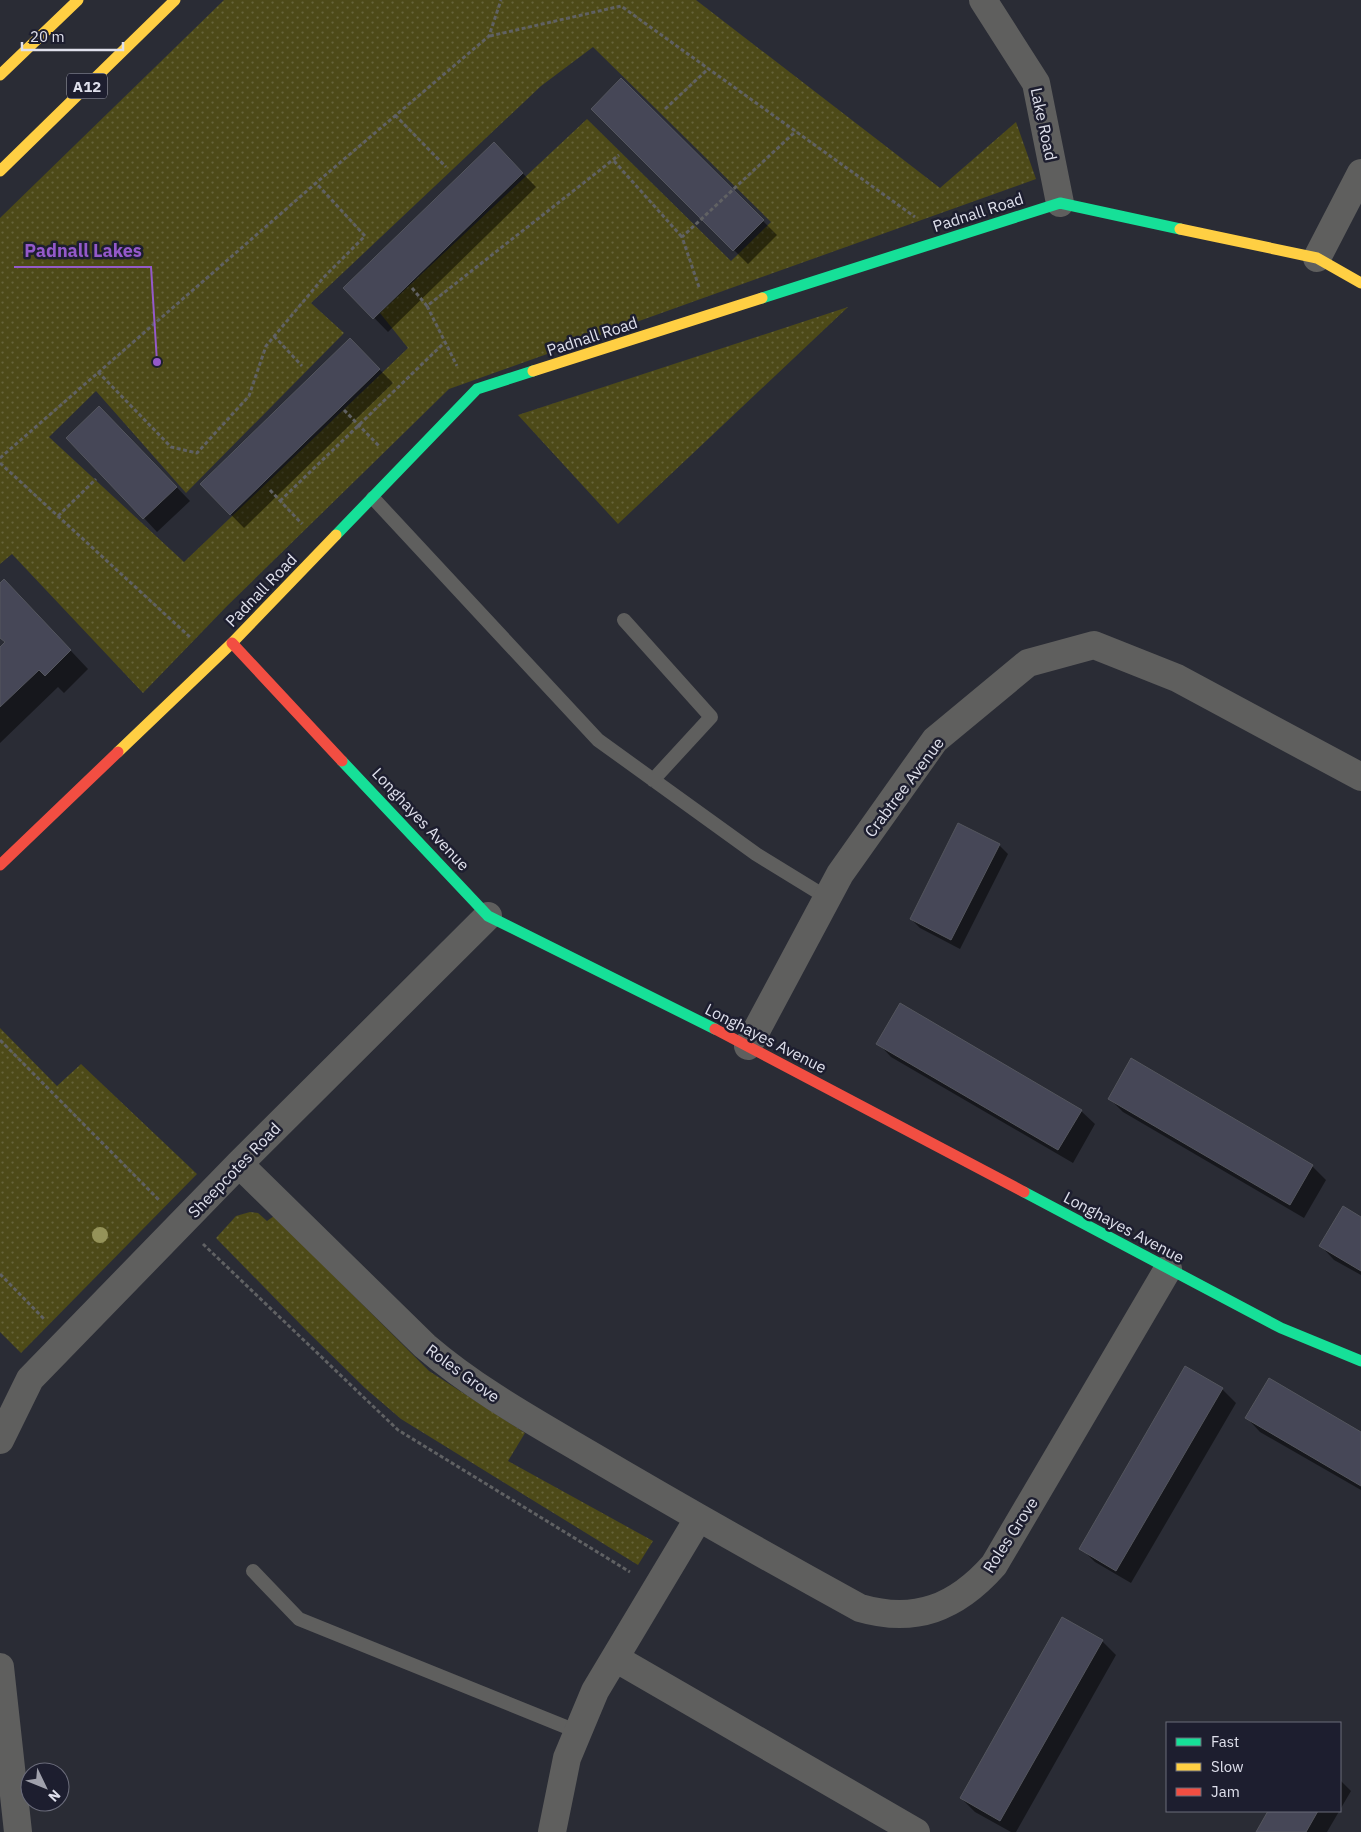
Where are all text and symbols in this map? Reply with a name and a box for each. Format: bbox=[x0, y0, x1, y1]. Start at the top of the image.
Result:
scale bar bbox=[22, 20, 124, 52]
text: 20 m bbox=[30, 27, 65, 46]
road number: A12 bbox=[67, 74, 107, 98]
street label: Lake Road bbox=[1027, 86, 1061, 162]
street label: Padnall Road bbox=[930, 188, 1026, 236]
callout: Padnall Lakes bbox=[14, 234, 151, 267]
text: Padnall Lakes bbox=[24, 239, 142, 262]
street label: Padnall Road bbox=[544, 312, 640, 360]
street label: Padnall Road bbox=[221, 549, 301, 631]
street label: Crabtree Avenue bbox=[860, 733, 948, 841]
street label: Longhayes Avenue bbox=[368, 763, 474, 875]
street label: Longhayes Avenue bbox=[702, 999, 830, 1077]
street label: Sheepcotes Road bbox=[183, 1118, 285, 1222]
street label: Longhayes Avenue bbox=[1060, 1187, 1188, 1267]
street label: Roles Grove bbox=[422, 1340, 504, 1406]
street label: Roles Grove bbox=[978, 1493, 1042, 1576]
legend bbox=[1166, 1722, 1341, 1812]
text: Fast bbox=[1211, 1732, 1239, 1751]
text: Slow bbox=[1211, 1757, 1244, 1776]
north arrow bbox=[20, 1762, 70, 1812]
text: Jam bbox=[1211, 1782, 1240, 1801]
text: N bbox=[44, 1786, 65, 1806]

